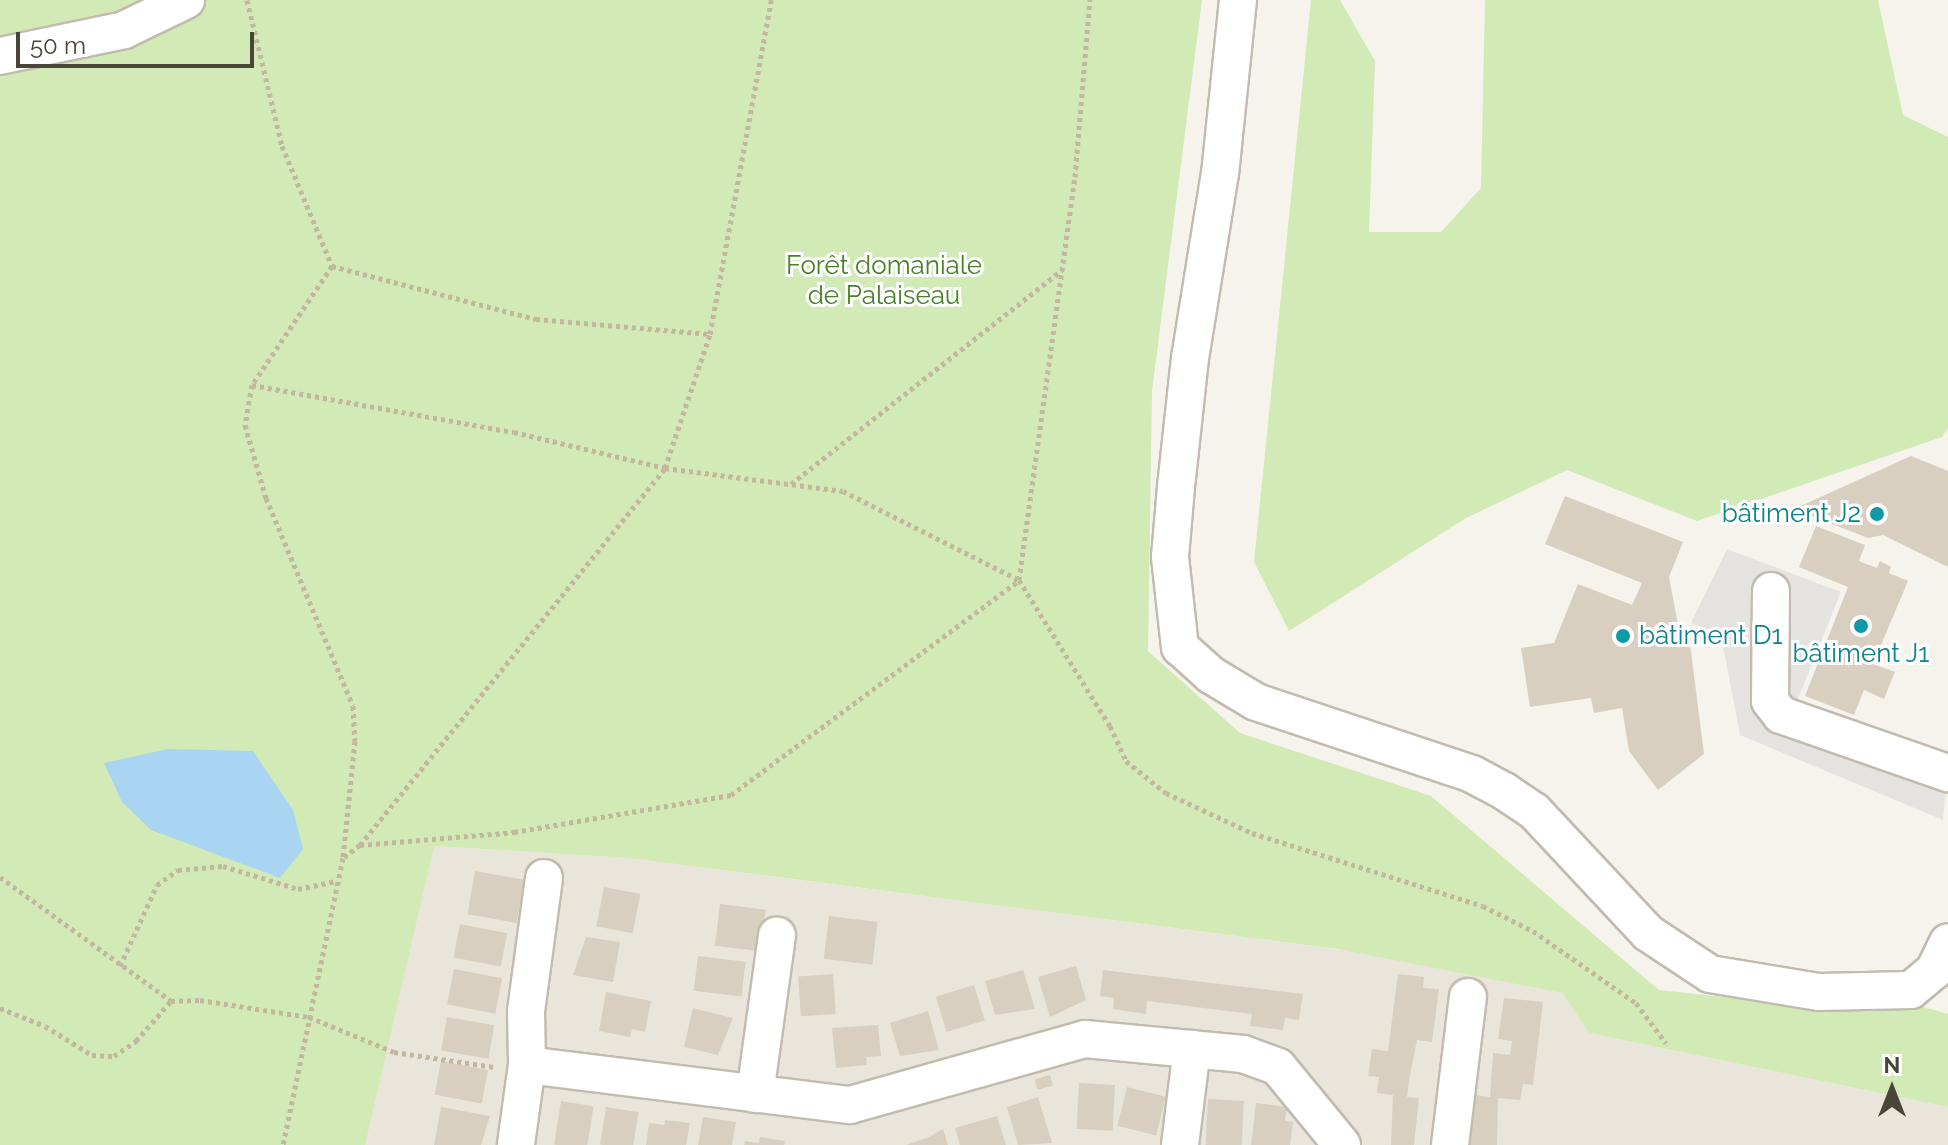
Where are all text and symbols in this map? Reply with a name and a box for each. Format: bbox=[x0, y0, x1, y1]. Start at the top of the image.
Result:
scale bar bbox=[20, 16, 258, 66]
text: 50 m bbox=[30, 31, 86, 60]
park label: Forêt domaniale de Palaiseau bbox=[786, 250, 982, 312]
place label: bâtiment J2 bbox=[1721, 498, 1861, 530]
marker: bâtiment J2 bbox=[1868, 505, 1886, 523]
marker: bâtiment J1 bbox=[1852, 617, 1870, 635]
place label: bâtiment D1 bbox=[1639, 620, 1783, 652]
marker: bâtiment D1 bbox=[1614, 627, 1632, 645]
place label: bâtiment J1 bbox=[1792, 638, 1930, 670]
north arrow bbox=[1852, 1049, 1932, 1129]
text: N bbox=[1884, 1052, 1900, 1078]

